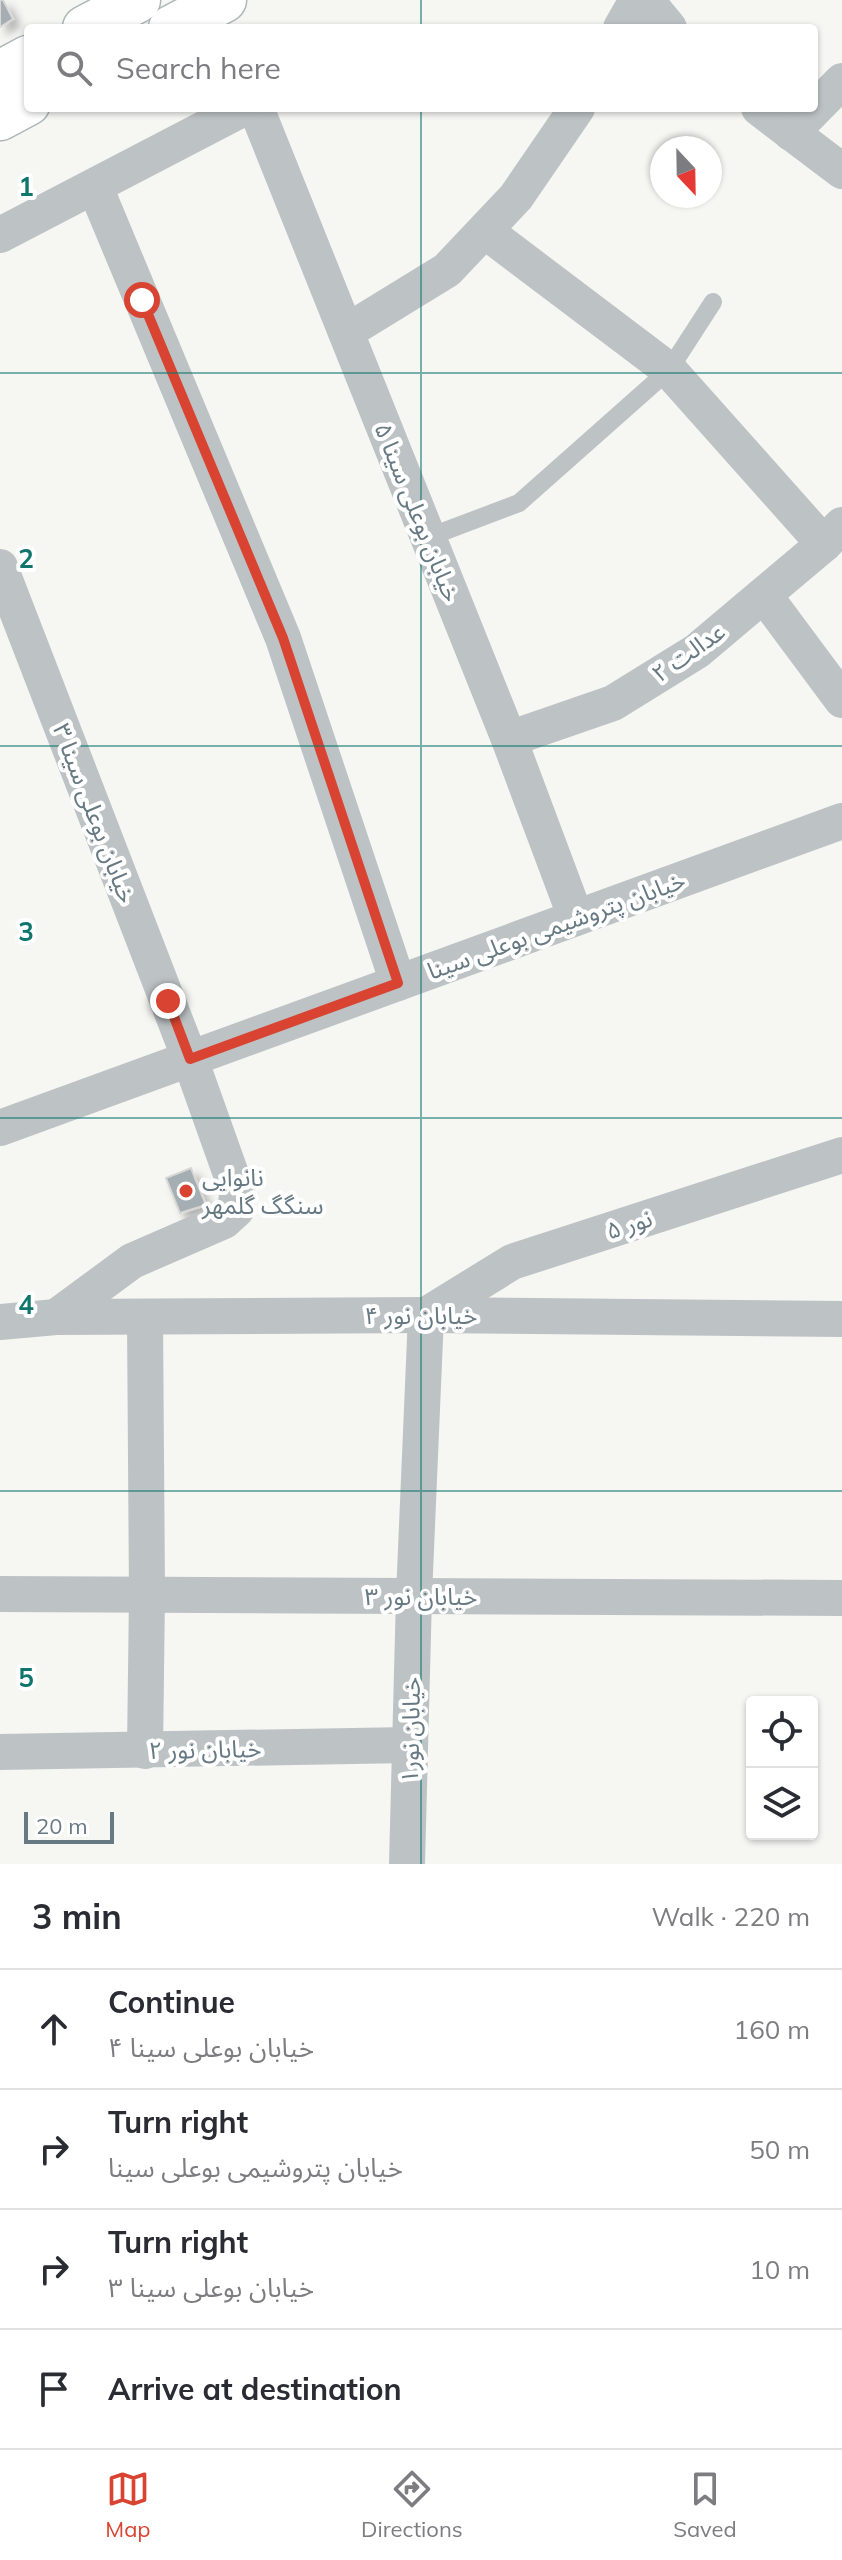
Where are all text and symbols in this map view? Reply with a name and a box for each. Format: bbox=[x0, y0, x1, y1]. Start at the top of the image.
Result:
search box bbox=[24, 24, 818, 112]
icon: search bbox=[52, 46, 96, 90]
text: Search here bbox=[116, 49, 281, 87]
north arrow bbox=[650, 136, 722, 208]
text: 1 bbox=[18, 170, 34, 203]
route start bbox=[124, 282, 160, 318]
street label: خیابان بوعلی سینا ۵ bbox=[368, 418, 468, 606]
text: 2 bbox=[18, 542, 34, 575]
street label: عدالت ۲ bbox=[645, 616, 731, 688]
street label: خیابان بوعلی سینا ۳ bbox=[47, 719, 143, 907]
street label: خیابان پتروشیمی بوعلی سینا bbox=[423, 864, 689, 987]
text: 3 bbox=[18, 915, 34, 948]
route end bbox=[150, 983, 186, 1019]
place label: نانوایی سنگگ گلمهر bbox=[201, 1162, 324, 1220]
marker: نانوایی سنگگ گلمهر bbox=[177, 1182, 195, 1200]
street label: نور ۵ bbox=[602, 1203, 656, 1245]
text: 4 bbox=[18, 1288, 34, 1321]
street label: خیابان نور ۴ bbox=[365, 1300, 477, 1330]
street label: خیابان نور ۳ bbox=[365, 1581, 477, 1611]
text: 5 bbox=[18, 1661, 34, 1694]
street label: خیابان نور۱ bbox=[394, 1676, 426, 1784]
map controls bbox=[746, 1696, 818, 1840]
button: locate bbox=[746, 1696, 818, 1768]
street label: خیابان نور ۲ bbox=[148, 1733, 262, 1765]
button: layers bbox=[746, 1768, 818, 1840]
scale bar bbox=[24, 1808, 114, 1844]
text: 20 m bbox=[36, 1812, 87, 1840]
text: 3 min bbox=[32, 1895, 122, 1938]
text: Walk · 220 m bbox=[651, 1900, 810, 1933]
text: Continue bbox=[108, 1983, 235, 2021]
icon: ahead bbox=[32, 2007, 76, 2051]
text: 160 m bbox=[734, 2013, 810, 2046]
text: خیابان بوعلی سینا ۴ bbox=[108, 2031, 314, 2064]
text: Turn right bbox=[108, 2103, 248, 2141]
icon: right bbox=[32, 2127, 76, 2171]
text: 50 m bbox=[749, 2133, 810, 2166]
text: خیابان پتروشیمی بوعلی سینا bbox=[108, 2151, 403, 2184]
text: Turn right bbox=[108, 2223, 248, 2261]
icon: right bbox=[32, 2247, 76, 2291]
text: 10 m bbox=[749, 2253, 810, 2286]
text: خیابان بوعلی سینا ۳ bbox=[108, 2271, 314, 2304]
icon: arrive bbox=[32, 2367, 76, 2411]
text: Arrive at destination bbox=[108, 2370, 402, 2408]
tab: Map bbox=[105, 2467, 151, 2543]
tab: Directions bbox=[361, 2467, 463, 2543]
tab: Saved bbox=[673, 2467, 737, 2543]

